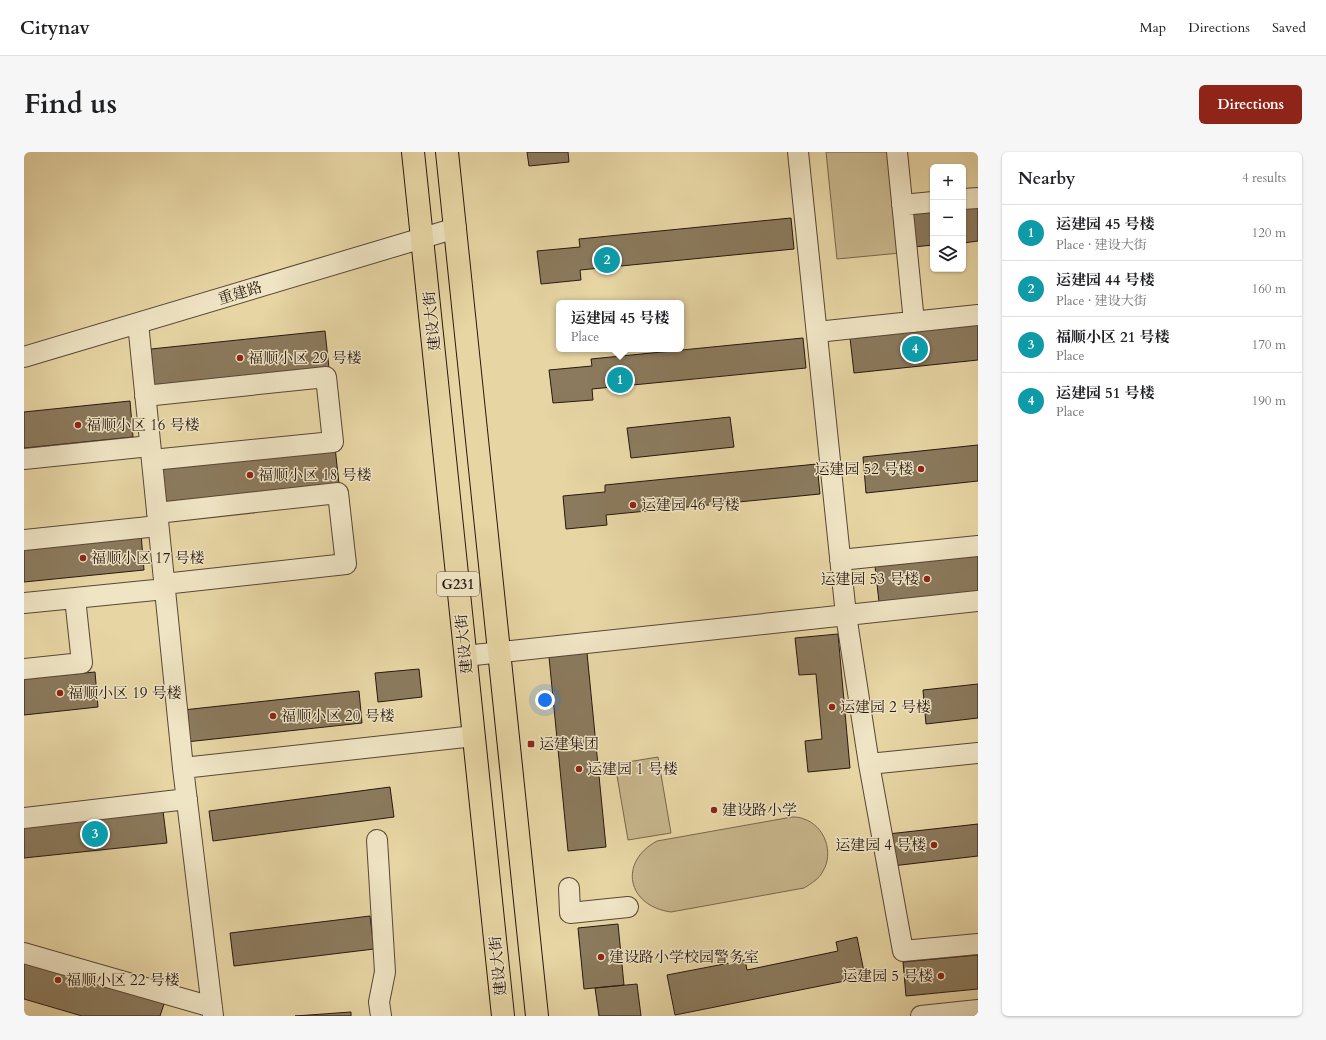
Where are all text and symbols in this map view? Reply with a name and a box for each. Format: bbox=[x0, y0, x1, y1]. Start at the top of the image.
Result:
text: Citynav bbox=[20, 15, 90, 41]
text: Map bbox=[1140, 18, 1166, 37]
text: Directions bbox=[1188, 18, 1250, 37]
text: Saved bbox=[1272, 18, 1306, 37]
text: Find us bbox=[24, 85, 117, 123]
button: Directions bbox=[1199, 85, 1302, 124]
map controls bbox=[930, 164, 966, 272]
button: + bbox=[930, 164, 966, 200]
text: Nearby bbox=[1018, 167, 1075, 190]
text: 4 results bbox=[1242, 169, 1286, 187]
button: − bbox=[930, 200, 966, 236]
text: 运建园 45 号楼 bbox=[1056, 214, 1154, 234]
text: 1 bbox=[1028, 224, 1034, 242]
text: 120 m bbox=[1252, 224, 1286, 242]
button: layers bbox=[930, 236, 966, 272]
text: Place · 建设大街 bbox=[1056, 236, 1147, 254]
pin: 2 bbox=[594, 245, 620, 275]
text: 运建园 44 号楼 bbox=[1056, 270, 1154, 290]
street label: 重建路 bbox=[216, 277, 264, 309]
text: 2 bbox=[1028, 280, 1034, 298]
text: 160 m bbox=[1252, 280, 1286, 298]
street label: 建设大街 bbox=[419, 290, 445, 352]
text: Place · 建设大街 bbox=[1056, 292, 1147, 310]
popup bbox=[556, 300, 684, 352]
text: 运建园 45 号楼 bbox=[571, 308, 669, 328]
text: 福顺小区 21 号楼 bbox=[1056, 327, 1169, 347]
text: Place bbox=[571, 328, 599, 346]
pin: 4 bbox=[902, 334, 928, 364]
text: 3 bbox=[1028, 336, 1034, 354]
text: 170 m bbox=[1252, 336, 1286, 354]
text: Place bbox=[1056, 347, 1084, 365]
place label: 福顺小区 29 号楼 bbox=[248, 348, 361, 368]
marker: 福顺小区 29 号楼 bbox=[235, 353, 245, 363]
pin: 1 bbox=[607, 365, 633, 395]
text: 运建园 51 号楼 bbox=[1056, 383, 1154, 403]
text: 4 bbox=[1028, 392, 1034, 410]
text: 190 m bbox=[1252, 392, 1286, 410]
text: Place bbox=[1056, 403, 1084, 421]
place label: 福顺小区 16 号楼 bbox=[86, 415, 199, 435]
marker: 福顺小区 16 号楼 bbox=[73, 420, 83, 430]
place label: 运建园 52 号楼 bbox=[815, 459, 913, 479]
marker: 运建园 52 号楼 bbox=[916, 464, 926, 474]
place label: 福顺小区 18 号楼 bbox=[258, 465, 371, 485]
marker: 福顺小区 18 号楼 bbox=[245, 470, 255, 480]
place label: 运建园 46 号楼 bbox=[641, 495, 739, 515]
marker: 运建园 46 号楼 bbox=[628, 500, 638, 510]
place label: 福顺小区 17 号楼 bbox=[91, 548, 204, 568]
marker: 福顺小区 17 号楼 bbox=[78, 553, 88, 563]
place label: 运建园 53 号楼 bbox=[821, 569, 919, 589]
road number: G231 bbox=[437, 572, 479, 596]
marker: 运建园 53 号楼 bbox=[922, 574, 932, 584]
street label: 建设大街 bbox=[451, 613, 477, 675]
place label: 福顺小区 19 号楼 bbox=[68, 683, 181, 703]
marker: 福顺小区 19 号楼 bbox=[55, 688, 65, 698]
your location bbox=[535, 690, 555, 710]
place label: 运建园 2 号楼 bbox=[840, 697, 931, 717]
marker: 运建园 2 号楼 bbox=[827, 702, 837, 712]
place label: 福顺小区 20 号楼 bbox=[281, 706, 394, 726]
marker: 福顺小区 20 号楼 bbox=[268, 711, 278, 721]
place label: 运建集团 bbox=[539, 734, 599, 754]
marker: 运建集团 bbox=[526, 739, 536, 749]
place label: 运建园 1 号楼 bbox=[587, 759, 678, 779]
marker: 运建园 1 号楼 bbox=[574, 764, 584, 774]
place label: 建设路小学 bbox=[722, 800, 797, 820]
marker: 建设路小学 bbox=[709, 805, 719, 815]
pin: 3 bbox=[82, 819, 108, 849]
place label: 运建园 4 号楼 bbox=[835, 835, 926, 855]
marker: 运建园 4 号楼 bbox=[929, 840, 939, 850]
street label: 建设大街 bbox=[485, 935, 511, 997]
place label: 建设路小学校园警务室 bbox=[609, 947, 759, 967]
marker: 建设路小学校园警务室 bbox=[596, 952, 606, 962]
place label: 运建园 5 号楼 bbox=[842, 966, 933, 986]
place label: 福顺小区 22 号楼 bbox=[66, 970, 179, 990]
marker: 运建园 5 号楼 bbox=[936, 971, 946, 981]
marker: 福顺小区 22 号楼 bbox=[53, 975, 63, 985]

